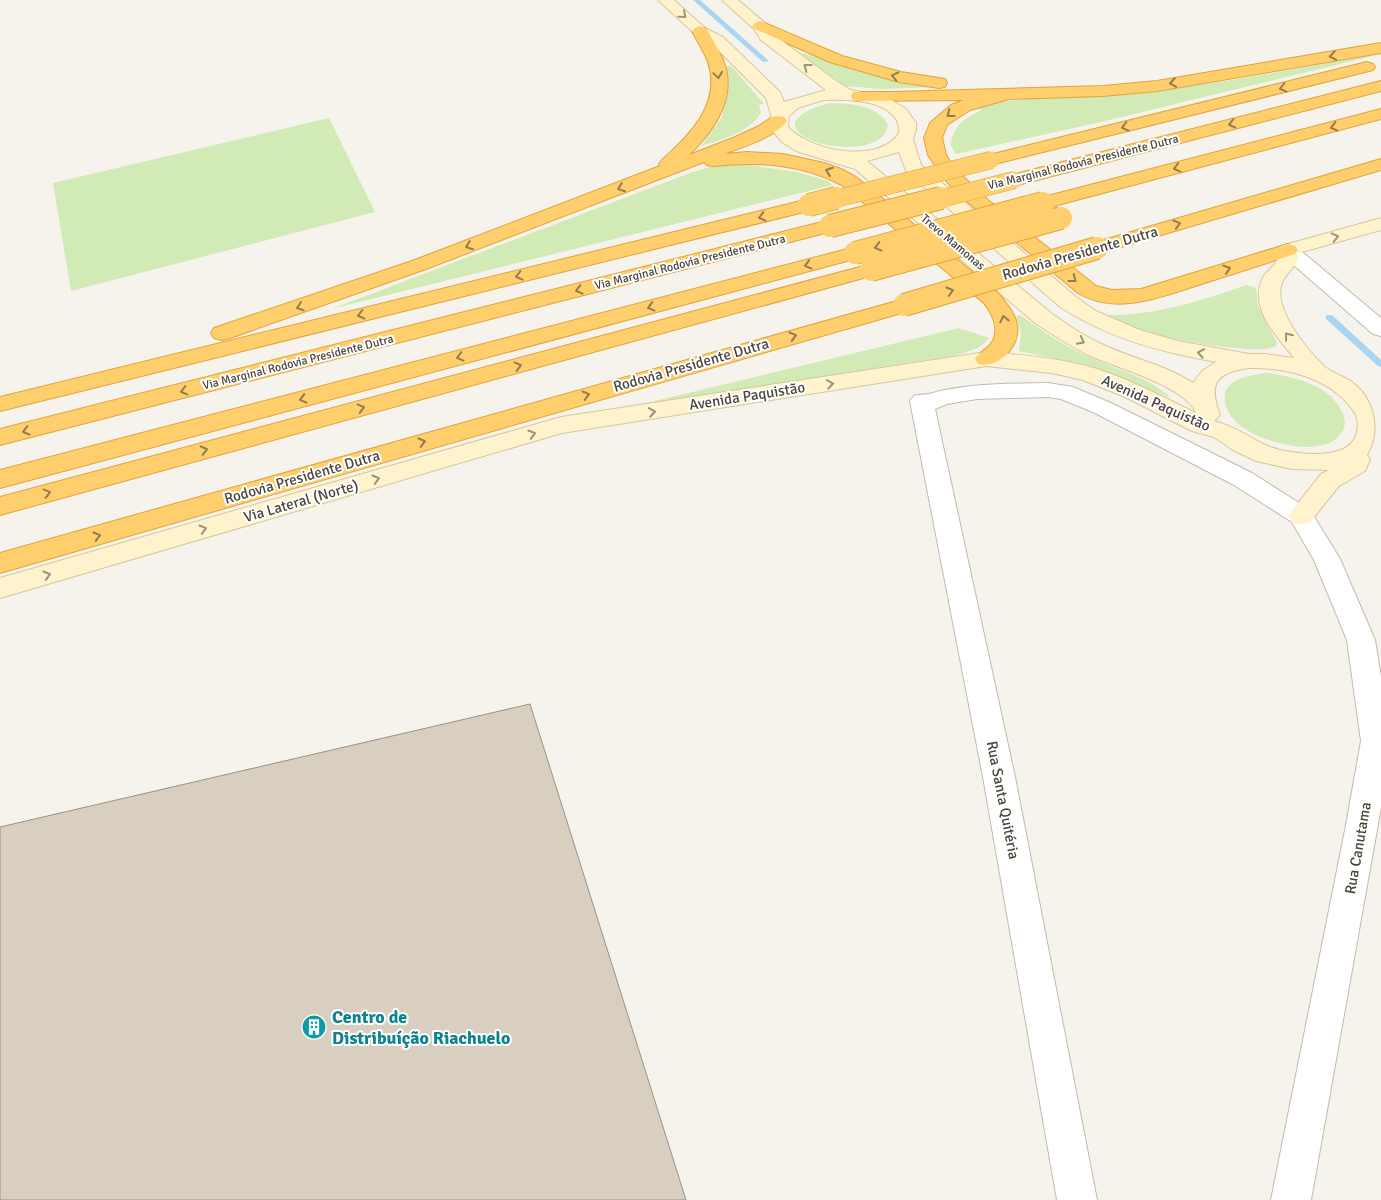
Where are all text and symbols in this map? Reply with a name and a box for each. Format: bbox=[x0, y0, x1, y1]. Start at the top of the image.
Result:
one-way arrow bbox=[677, 10, 686, 19]
one-way arrow bbox=[1329, 51, 1337, 61]
one-way arrow bbox=[804, 65, 813, 73]
one-way arrow bbox=[890, 71, 899, 82]
one-way arrow bbox=[712, 72, 723, 80]
one-way arrow bbox=[1168, 78, 1177, 88]
one-way arrow bbox=[1278, 82, 1287, 93]
one-way arrow bbox=[947, 109, 956, 117]
one-way arrow bbox=[1228, 118, 1236, 129]
one-way arrow bbox=[1120, 121, 1129, 132]
one-way arrow bbox=[1330, 121, 1338, 131]
street label: Via Marginal Rodovia Presidente Dutra bbox=[986, 131, 1180, 194]
one-way arrow bbox=[1172, 162, 1181, 173]
one-way arrow bbox=[825, 167, 833, 177]
one-way arrow bbox=[617, 182, 626, 192]
one-way arrow bbox=[757, 211, 766, 222]
street label: Trevo Mamonas bbox=[918, 211, 988, 274]
one-way arrow bbox=[1173, 220, 1181, 230]
street label: Rodovia Presidente Dutra bbox=[1000, 222, 1160, 284]
street label: Via Marginal Rodovia Presidente Dutra bbox=[593, 231, 787, 294]
one-way arrow bbox=[1330, 232, 1339, 243]
one-way arrow bbox=[465, 240, 474, 250]
one-way arrow bbox=[874, 241, 882, 251]
one-way arrow bbox=[803, 259, 812, 270]
one-way arrow bbox=[1222, 265, 1230, 275]
one-way arrow bbox=[515, 271, 523, 281]
one-way arrow bbox=[1067, 273, 1077, 282]
one-way arrow bbox=[574, 284, 583, 295]
one-way arrow bbox=[946, 287, 954, 297]
one-way arrow bbox=[296, 301, 304, 311]
one-way arrow bbox=[647, 301, 655, 311]
one-way arrow bbox=[357, 309, 366, 320]
one-way arrow bbox=[999, 315, 1009, 323]
street label: Via Marginal Rodovia Presidente Dutra bbox=[201, 331, 395, 394]
one-way arrow bbox=[788, 332, 797, 342]
one-way arrow bbox=[1286, 333, 1294, 342]
street label: Rodovia Presidente Dutra bbox=[611, 334, 771, 396]
one-way arrow bbox=[1075, 335, 1084, 345]
one-way arrow bbox=[1196, 348, 1205, 358]
one-way arrow bbox=[455, 351, 464, 362]
one-way arrow bbox=[513, 361, 521, 371]
street label: Avenida Paquistão bbox=[1099, 371, 1213, 435]
street label: Avenida Paquistão bbox=[688, 378, 806, 414]
one-way arrow bbox=[825, 379, 834, 389]
one-way arrow bbox=[180, 385, 188, 395]
one-way arrow bbox=[582, 391, 590, 401]
one-way arrow bbox=[298, 393, 307, 404]
one-way arrow bbox=[356, 403, 365, 414]
one-way arrow bbox=[647, 407, 656, 417]
one-way arrow bbox=[22, 425, 31, 436]
one-way arrow bbox=[527, 429, 536, 440]
one-way arrow bbox=[417, 438, 425, 448]
one-way arrow bbox=[199, 446, 207, 456]
street label: Rodovia Presidente Dutra bbox=[222, 446, 382, 508]
one-way arrow bbox=[371, 475, 379, 485]
street label: Via Lateral (Norte) bbox=[242, 476, 360, 526]
one-way arrow bbox=[43, 488, 52, 499]
one-way arrow bbox=[198, 525, 206, 535]
one-way arrow bbox=[93, 531, 101, 541]
one-way arrow bbox=[42, 570, 50, 580]
street label: Rua Santa Quitéria bbox=[983, 739, 1023, 861]
street label: Rua Canutama bbox=[1341, 801, 1375, 895]
place label: Centro de Distribuíção Riachuelo bbox=[332, 1006, 510, 1049]
building icon: Centro de Distribuíção Riachuelo bbox=[301, 1014, 327, 1040]

